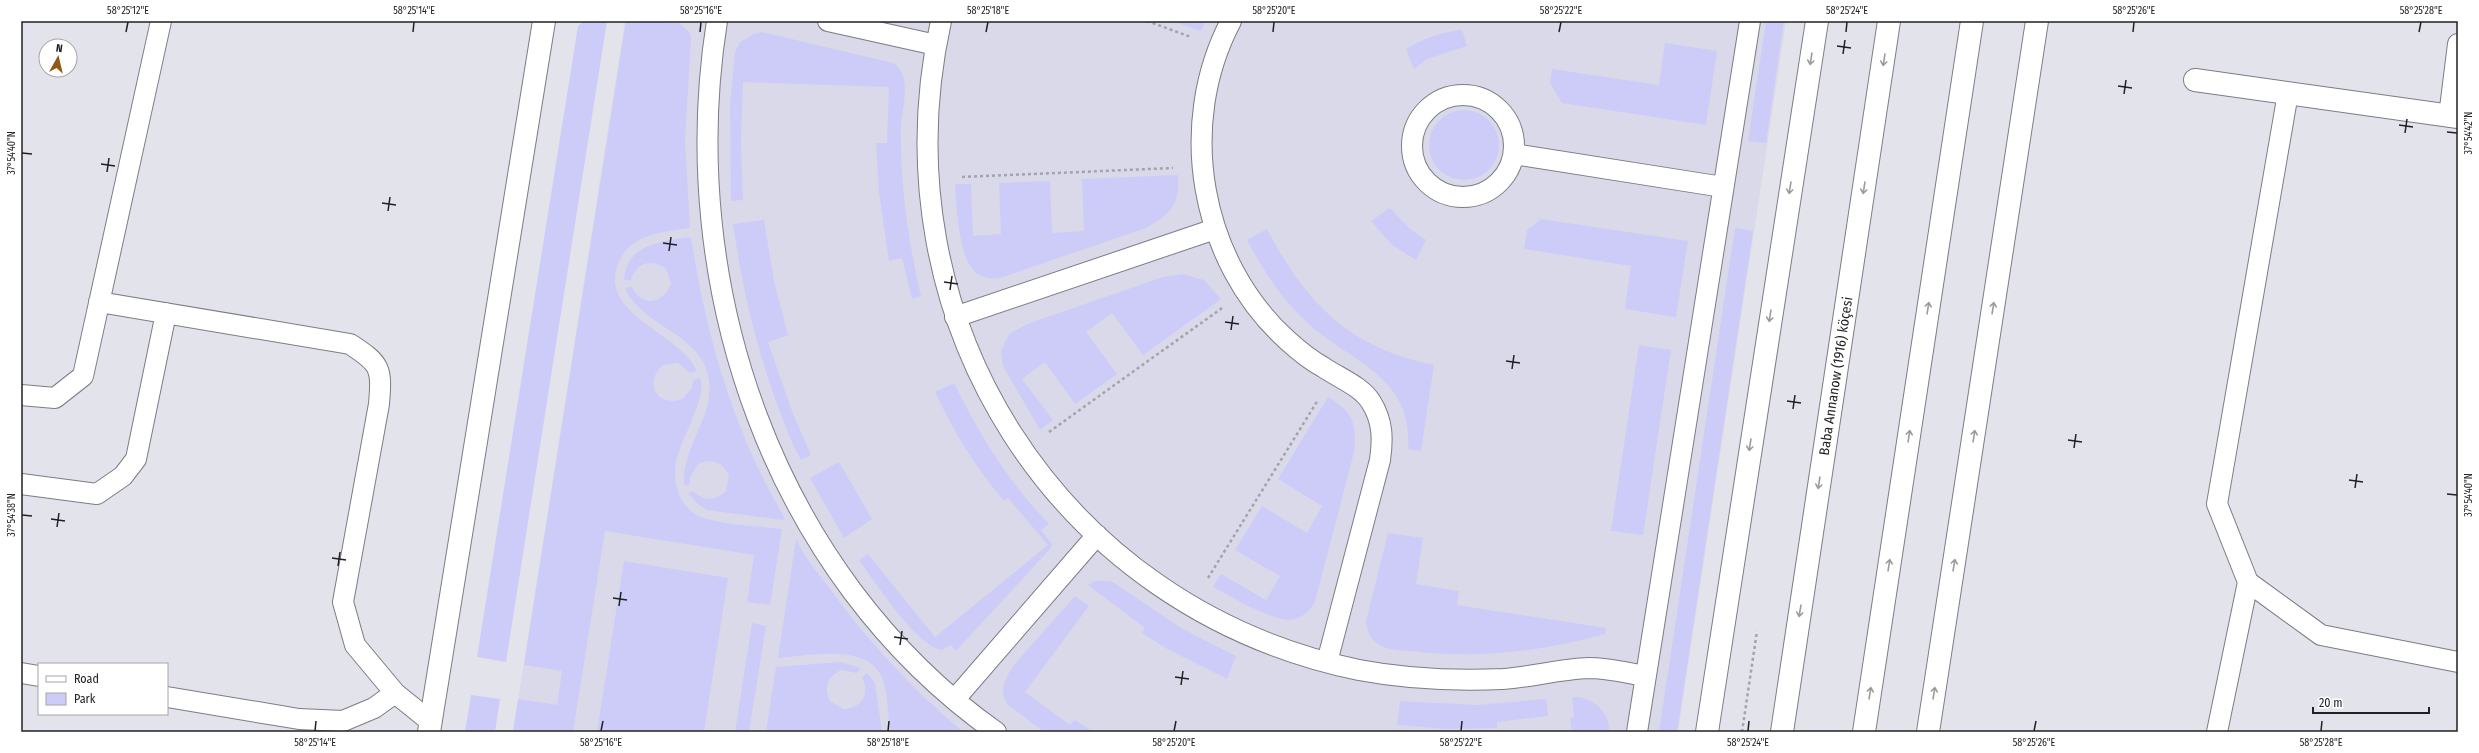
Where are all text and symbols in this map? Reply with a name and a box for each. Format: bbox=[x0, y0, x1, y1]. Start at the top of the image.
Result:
text: 58°25'12"E bbox=[107, 5, 149, 17]
text: 58°25'14"E bbox=[393, 5, 435, 17]
text: 58°25'16"E bbox=[680, 5, 722, 17]
text: 58°25'18"E bbox=[967, 5, 1009, 17]
text: 58°25'20"E bbox=[1253, 5, 1296, 17]
text: 58°25'22"E bbox=[1540, 5, 1582, 17]
text: 58°25'24"E bbox=[1826, 5, 1868, 17]
text: 58°25'26"E bbox=[2113, 5, 2156, 17]
text: 58°25'28"E bbox=[2400, 5, 2443, 17]
north arrow bbox=[38, 38, 78, 78]
text: N bbox=[55, 42, 63, 55]
one-way arrow bbox=[1806, 53, 1814, 66]
one-way arrow bbox=[1880, 53, 1888, 66]
text: 37°54'42"N bbox=[2463, 112, 2475, 154]
text: 37°54'40"N bbox=[6, 131, 18, 175]
one-way arrow bbox=[1785, 181, 1793, 194]
one-way arrow bbox=[1860, 181, 1868, 194]
street label: Baba Annanow (1916) köçesi bbox=[1815, 296, 1856, 456]
one-way arrow bbox=[1924, 302, 1932, 315]
one-way arrow bbox=[1989, 302, 1997, 315]
one-way arrow bbox=[1766, 309, 1774, 322]
one-way arrow bbox=[1905, 430, 1913, 443]
one-way arrow bbox=[1970, 430, 1978, 443]
one-way arrow bbox=[1746, 438, 1754, 451]
text: 37°54'40"N bbox=[2463, 473, 2475, 517]
one-way arrow bbox=[1815, 476, 1823, 489]
text: 37°54'38"N bbox=[6, 493, 18, 537]
one-way arrow bbox=[1885, 559, 1893, 572]
one-way arrow bbox=[1950, 559, 1958, 572]
one-way arrow bbox=[1796, 604, 1804, 617]
legend bbox=[38, 663, 168, 715]
text: Road bbox=[74, 672, 99, 686]
one-way arrow bbox=[1866, 687, 1874, 700]
one-way arrow bbox=[1930, 687, 1938, 700]
scale bar bbox=[2313, 689, 2429, 715]
text: Park bbox=[74, 692, 96, 706]
text: 20 m bbox=[2319, 696, 2343, 710]
text: 58°25'14"E bbox=[294, 737, 336, 749]
text: 58°25'16"E bbox=[580, 737, 622, 749]
text: 58°25'18"E bbox=[867, 737, 909, 749]
text: 58°25'20"E bbox=[1153, 737, 1196, 749]
text: 58°25'22"E bbox=[1440, 737, 1482, 749]
text: 58°25'24"E bbox=[1727, 737, 1769, 749]
text: 58°25'26"E bbox=[2013, 737, 2056, 749]
text: 58°25'28"E bbox=[2300, 737, 2343, 749]

